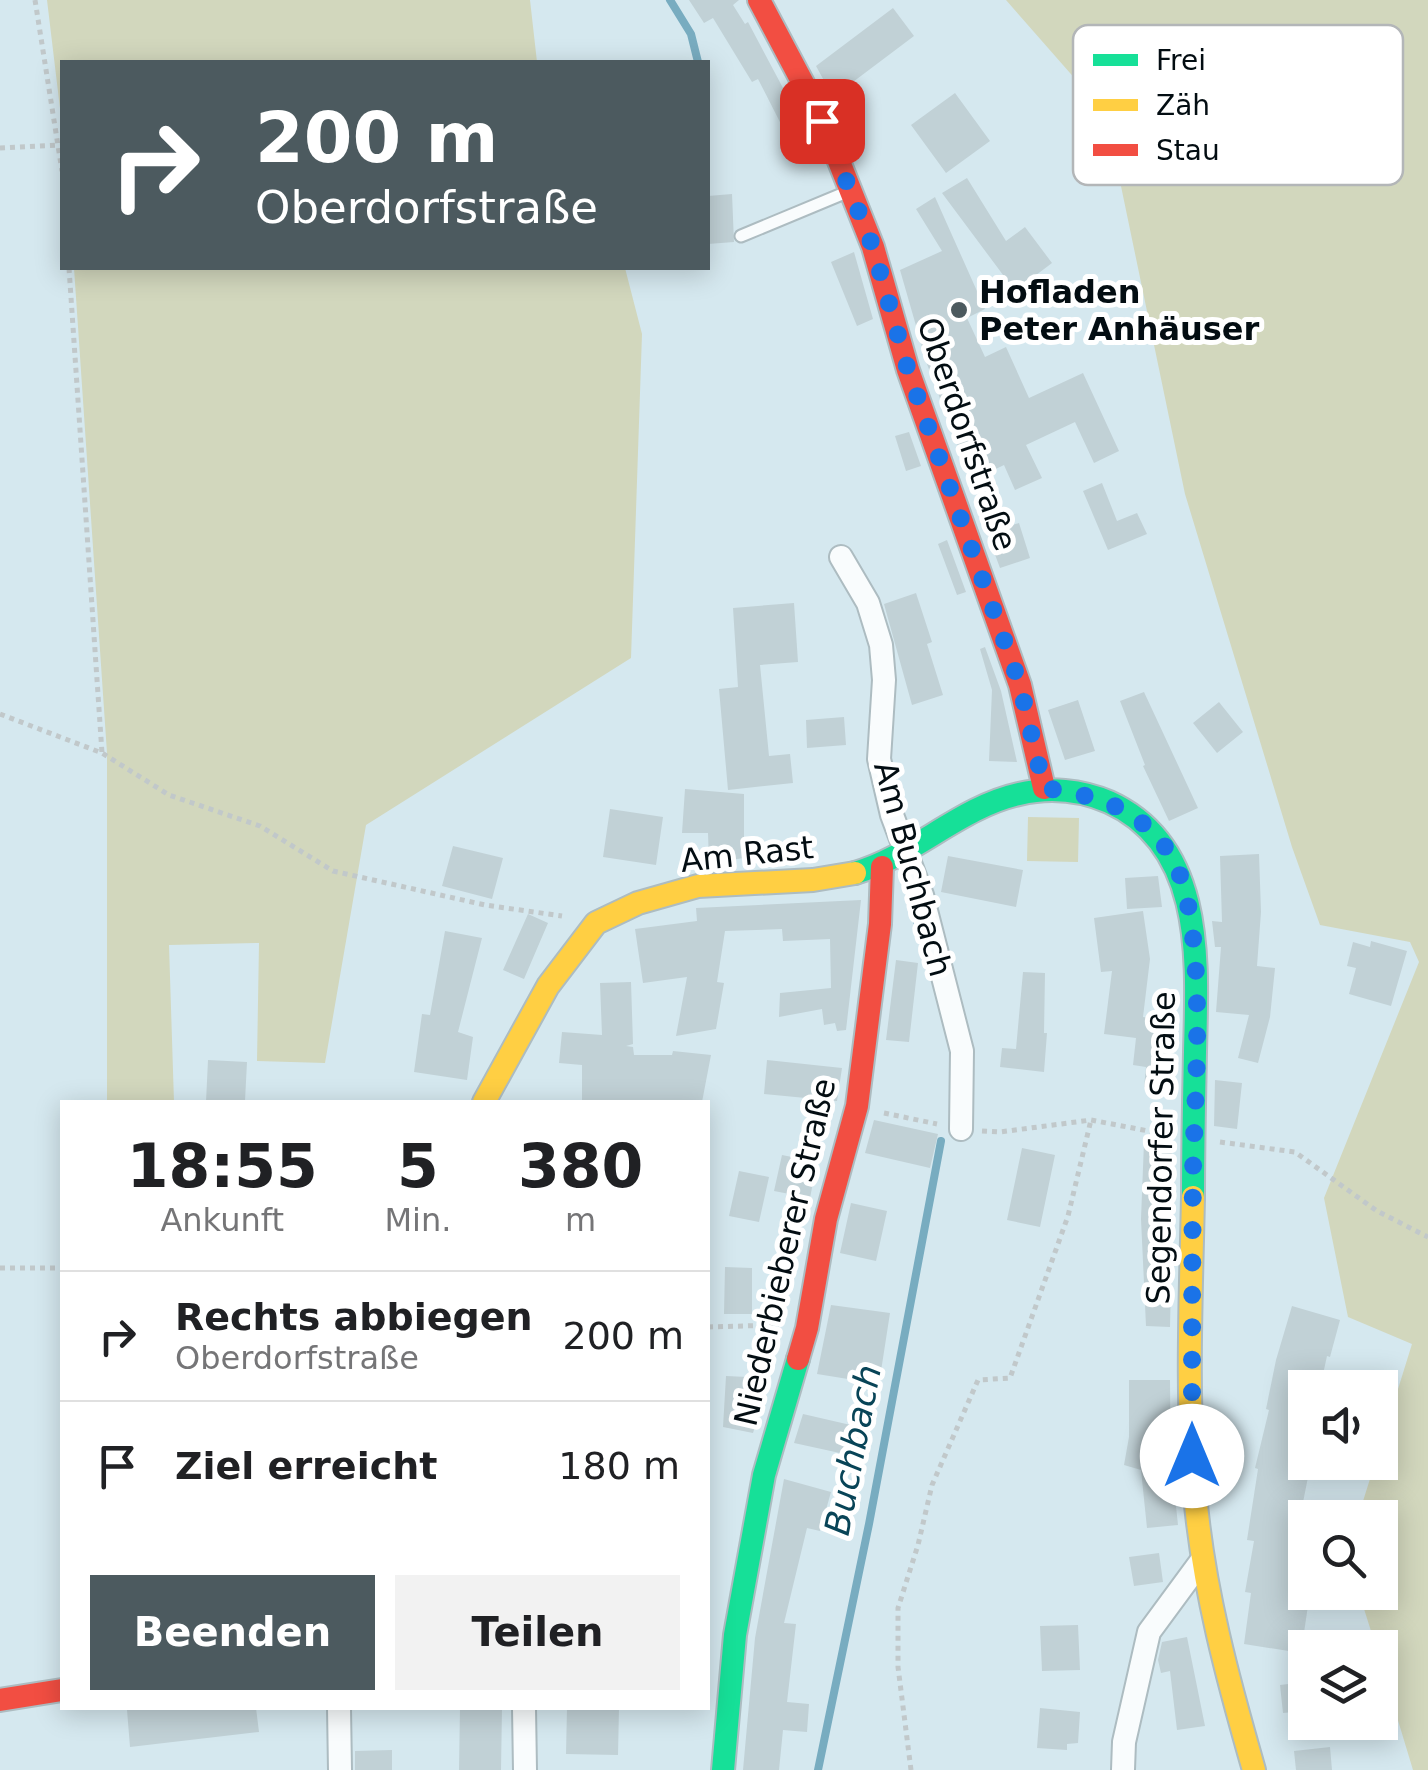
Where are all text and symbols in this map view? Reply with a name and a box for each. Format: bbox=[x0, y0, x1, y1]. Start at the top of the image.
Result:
legend bbox=[1073, 25, 1403, 185]
text: Frei bbox=[1156, 44, 1206, 77]
pin bbox=[780, 79, 865, 164]
text: Zäh bbox=[1156, 89, 1210, 122]
icon: arrive bbox=[795, 94, 850, 149]
text: 200 m bbox=[255, 97, 498, 179]
icon: right bbox=[90, 100, 220, 230]
text: Stau bbox=[1156, 134, 1220, 167]
text: Oberdorfstraße bbox=[255, 181, 598, 234]
place label: Hofladen Peter Anhäuser bbox=[979, 273, 1260, 348]
marker: Hofladen Peter Anhäuser bbox=[948, 299, 970, 321]
street label: Oberdorfstraße bbox=[909, 312, 1025, 556]
street label: Am Buchbach bbox=[866, 757, 960, 981]
street label: Am Rast bbox=[679, 828, 815, 880]
street label: Segendorfer Straße bbox=[1139, 991, 1183, 1305]
street label: Niederbieberer Straße bbox=[727, 1075, 843, 1429]
text: 18:55 bbox=[127, 1131, 318, 1201]
text: 5 bbox=[397, 1131, 439, 1201]
text: 380 bbox=[518, 1131, 643, 1201]
text: Ankunft bbox=[160, 1201, 284, 1239]
text: Min. bbox=[384, 1201, 451, 1239]
text: m bbox=[565, 1201, 596, 1239]
text: Rechts abbiegen bbox=[175, 1295, 533, 1339]
icon: right bbox=[90, 1309, 145, 1364]
text: 200 m bbox=[563, 1314, 684, 1358]
text: Oberdorfstraße bbox=[175, 1339, 419, 1377]
water label: Buchbach bbox=[817, 1361, 889, 1539]
map controls bbox=[1288, 1370, 1398, 1740]
button: sound bbox=[1288, 1370, 1398, 1480]
position arrow bbox=[1140, 1404, 1244, 1508]
icon: arrive bbox=[90, 1439, 145, 1494]
text: Ziel erreicht bbox=[175, 1444, 437, 1488]
text: 180 m bbox=[558, 1444, 680, 1488]
button: search bbox=[1288, 1500, 1398, 1610]
button: Beenden bbox=[90, 1575, 375, 1690]
button: Teilen bbox=[395, 1575, 680, 1690]
button: layers bbox=[1288, 1630, 1398, 1740]

